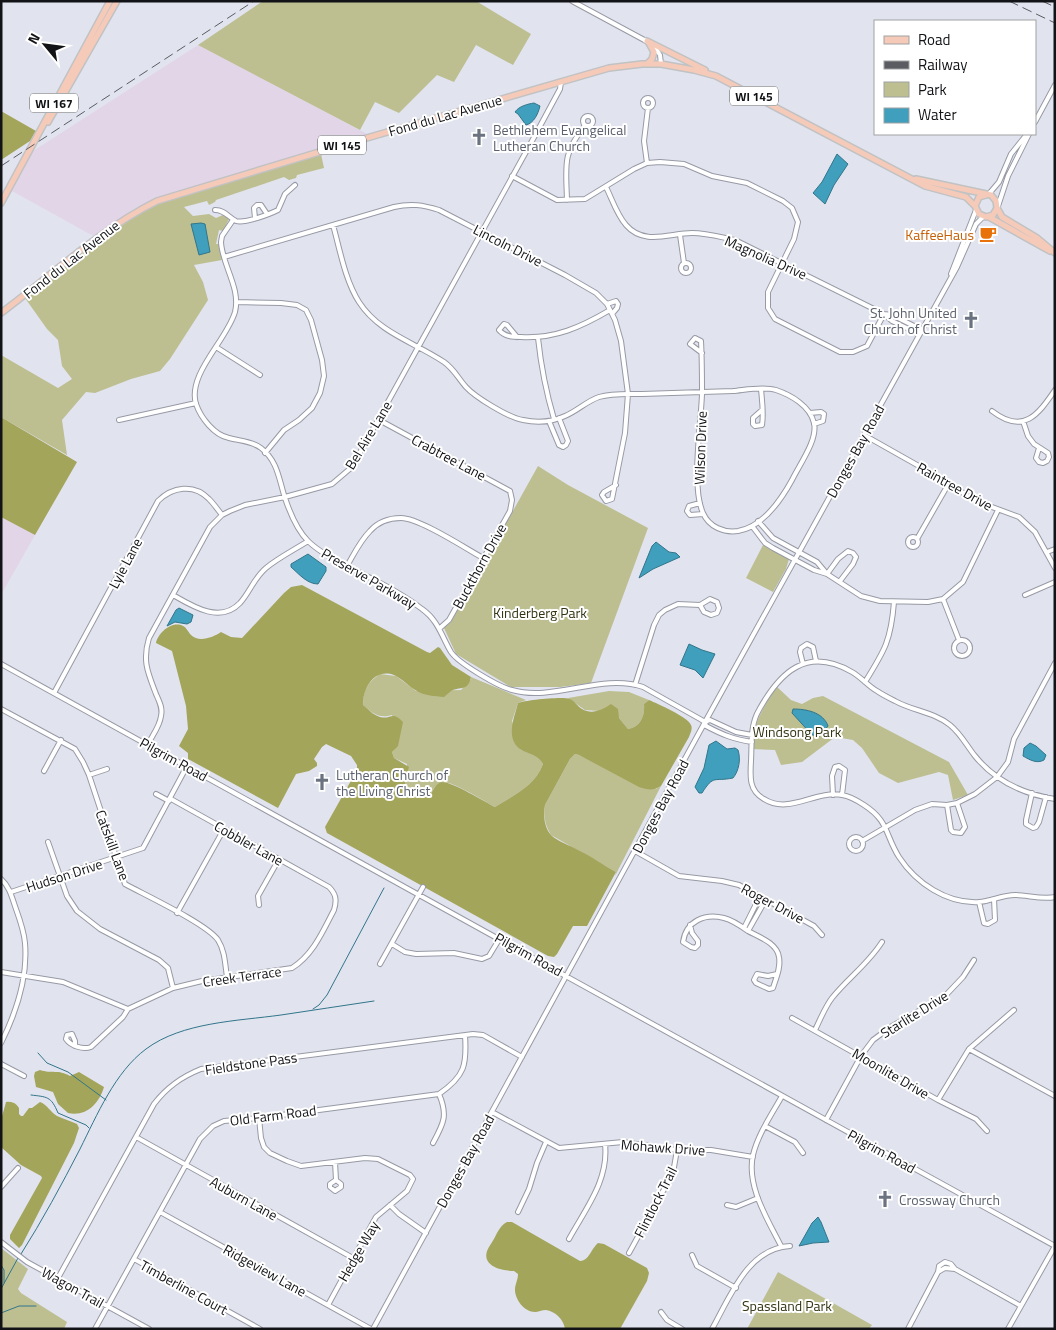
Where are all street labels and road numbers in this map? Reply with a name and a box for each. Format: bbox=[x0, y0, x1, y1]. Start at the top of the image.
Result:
road number: WI 145 bbox=[730, 86, 778, 105]
street label: Fond du Lac Avenue bbox=[386, 89, 504, 141]
road number: WI 167 bbox=[30, 94, 78, 112]
road number: WI 145 bbox=[318, 136, 366, 154]
street label: Fond du Lac Avenue bbox=[18, 215, 124, 303]
street label: Lincoln Drive bbox=[470, 219, 546, 271]
street label: Magnolia Drive bbox=[722, 230, 810, 284]
street label: Bel Aire Lane bbox=[339, 397, 397, 473]
street label: Donges Bay Road bbox=[821, 401, 889, 501]
street label: Wilson Drive bbox=[688, 411, 712, 485]
street label: Crabtree Lane bbox=[408, 429, 490, 485]
street label: Raintree Drive bbox=[913, 457, 997, 515]
street label: Buckthorn Drive bbox=[447, 519, 511, 613]
street label: Lyle Lane bbox=[103, 534, 147, 592]
street label: Preserve Parkway bbox=[318, 542, 421, 614]
street label: Pilgrim Road bbox=[136, 732, 212, 786]
street label: Donges Bay Road bbox=[626, 755, 694, 857]
street label: Catskill Lane bbox=[91, 807, 135, 883]
street label: Cobbler Lane bbox=[211, 815, 287, 871]
street label: Hudson Drive bbox=[23, 853, 105, 897]
street label: Roger Drive bbox=[738, 878, 808, 928]
street label: Pilgrim Road bbox=[491, 927, 567, 981]
street label: Creek Terrace bbox=[201, 960, 283, 992]
street label: Starlite Drive bbox=[876, 985, 952, 1043]
street label: Moonlite Drive bbox=[849, 1042, 933, 1104]
street label: Fieldstone Pass bbox=[204, 1046, 298, 1080]
street label: Old Farm Road bbox=[229, 1099, 317, 1131]
street label: Donges Bay Road bbox=[431, 1111, 499, 1211]
street label: Pilgrim Road bbox=[844, 1124, 920, 1178]
street label: Mohawk Drive bbox=[620, 1134, 706, 1160]
street label: Flintlock Trail bbox=[628, 1163, 682, 1241]
street label: Auburn Lane bbox=[206, 1171, 282, 1225]
street label: Hedge Way bbox=[332, 1216, 384, 1285]
street label: Ridgeview Lane bbox=[220, 1238, 310, 1302]
street label: Timberline Court bbox=[136, 1254, 232, 1320]
street label: Wagon Trail bbox=[38, 1261, 108, 1313]

